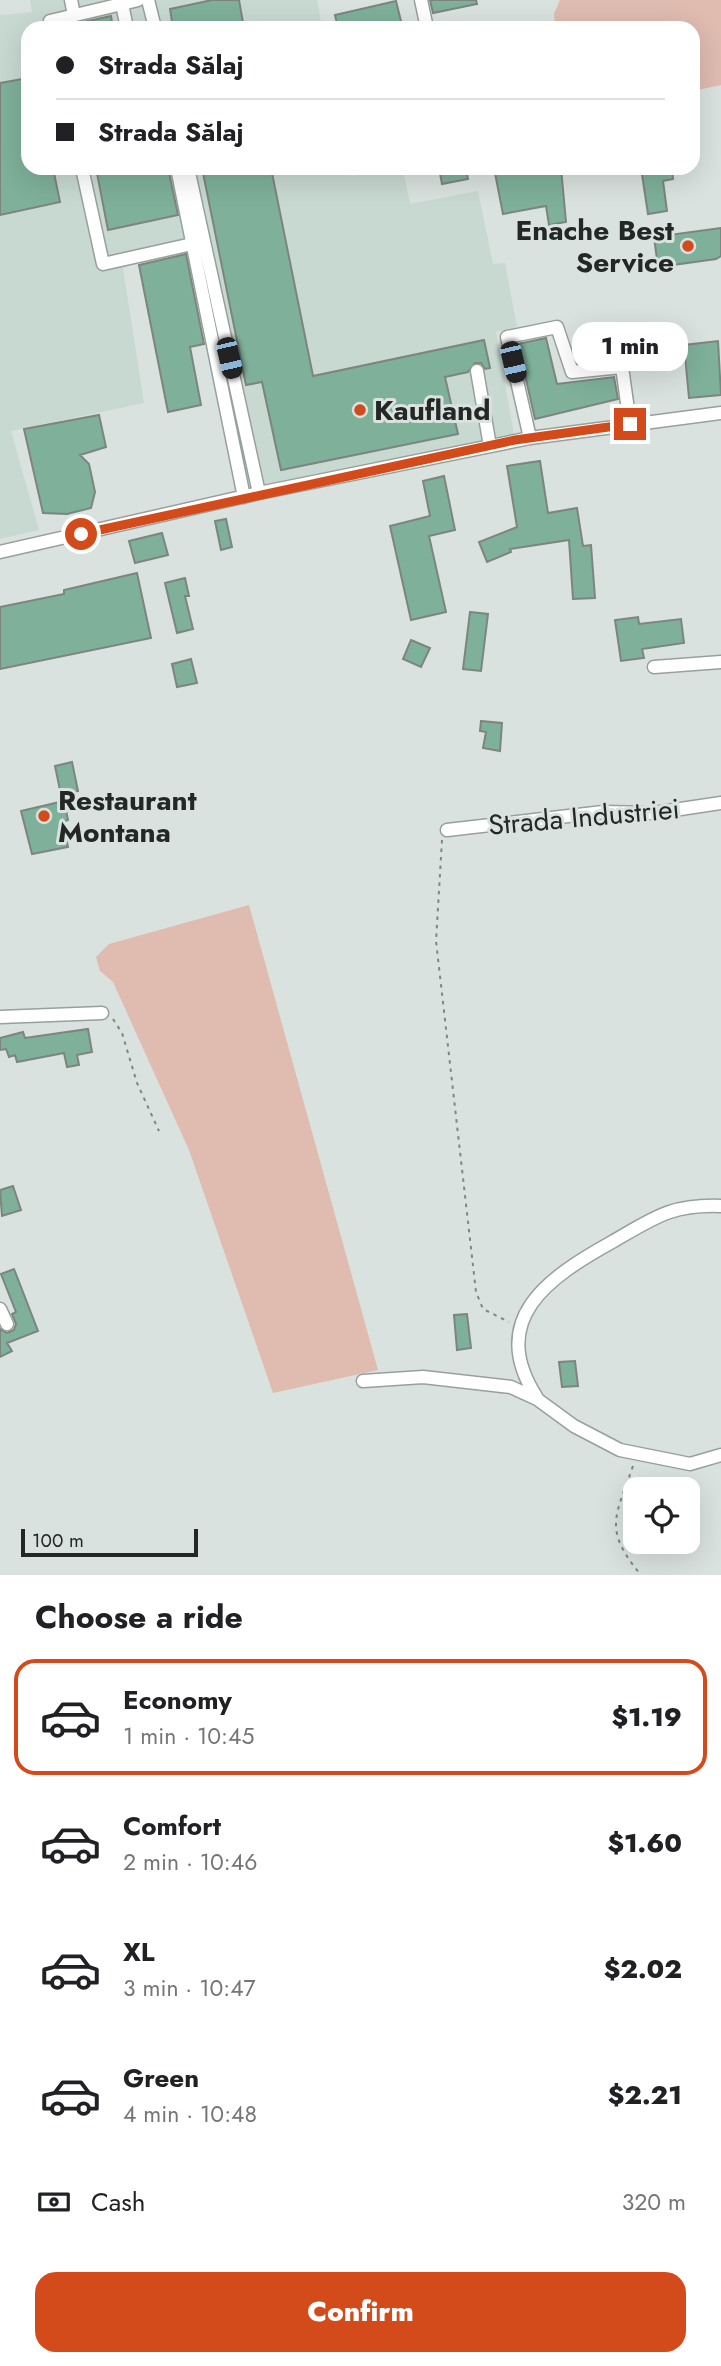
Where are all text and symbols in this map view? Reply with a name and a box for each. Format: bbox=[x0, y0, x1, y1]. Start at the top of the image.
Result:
text: Strada Sălaj bbox=[98, 46, 244, 84]
text: Strada Sălaj bbox=[98, 113, 244, 151]
place label: Enache Best Service bbox=[515, 210, 674, 283]
marker: Enache Best Service bbox=[680, 238, 696, 254]
callout: 1 min bbox=[572, 322, 688, 372]
text: 1 min bbox=[601, 329, 659, 363]
car bbox=[215, 335, 244, 381]
car bbox=[499, 339, 528, 385]
place label: Kaufland bbox=[374, 390, 490, 431]
marker: Kaufland bbox=[352, 402, 368, 418]
route end bbox=[614, 408, 646, 440]
route start bbox=[65, 518, 97, 550]
place label: Restaurant Montana bbox=[58, 780, 197, 853]
street label: Strada Industriei bbox=[487, 788, 681, 846]
marker: Restaurant Montana bbox=[36, 808, 52, 824]
map controls bbox=[623, 1477, 700, 1554]
button: locate bbox=[623, 1477, 700, 1554]
scale bar bbox=[21, 1526, 198, 1558]
text: 100 m bbox=[32, 1527, 84, 1554]
text: Choose a ride bbox=[35, 1594, 243, 1640]
text: Economy bbox=[123, 1681, 232, 1719]
icon: car bbox=[39, 1686, 102, 1749]
text: $1.19 bbox=[611, 1698, 682, 1736]
text: 1 min · 10:45 bbox=[123, 1719, 254, 1753]
text: Comfort bbox=[123, 1807, 221, 1845]
icon: car bbox=[39, 1812, 102, 1875]
text: $1.60 bbox=[607, 1824, 682, 1862]
text: 2 min · 10:46 bbox=[123, 1845, 257, 1879]
text: XL bbox=[123, 1933, 155, 1971]
icon: car bbox=[39, 1938, 102, 2001]
text: $2.02 bbox=[604, 1950, 682, 1988]
text: 3 min · 10:47 bbox=[123, 1971, 256, 2005]
text: Green bbox=[123, 2059, 199, 2097]
icon: car bbox=[39, 2064, 102, 2127]
text: $2.21 bbox=[608, 2076, 682, 2114]
text: 4 min · 10:48 bbox=[123, 2097, 257, 2131]
icon: cash bbox=[35, 2183, 73, 2221]
text: Cash bbox=[91, 2183, 145, 2221]
text: 320 m bbox=[622, 2185, 686, 2219]
button: Confirm bbox=[35, 2272, 686, 2352]

